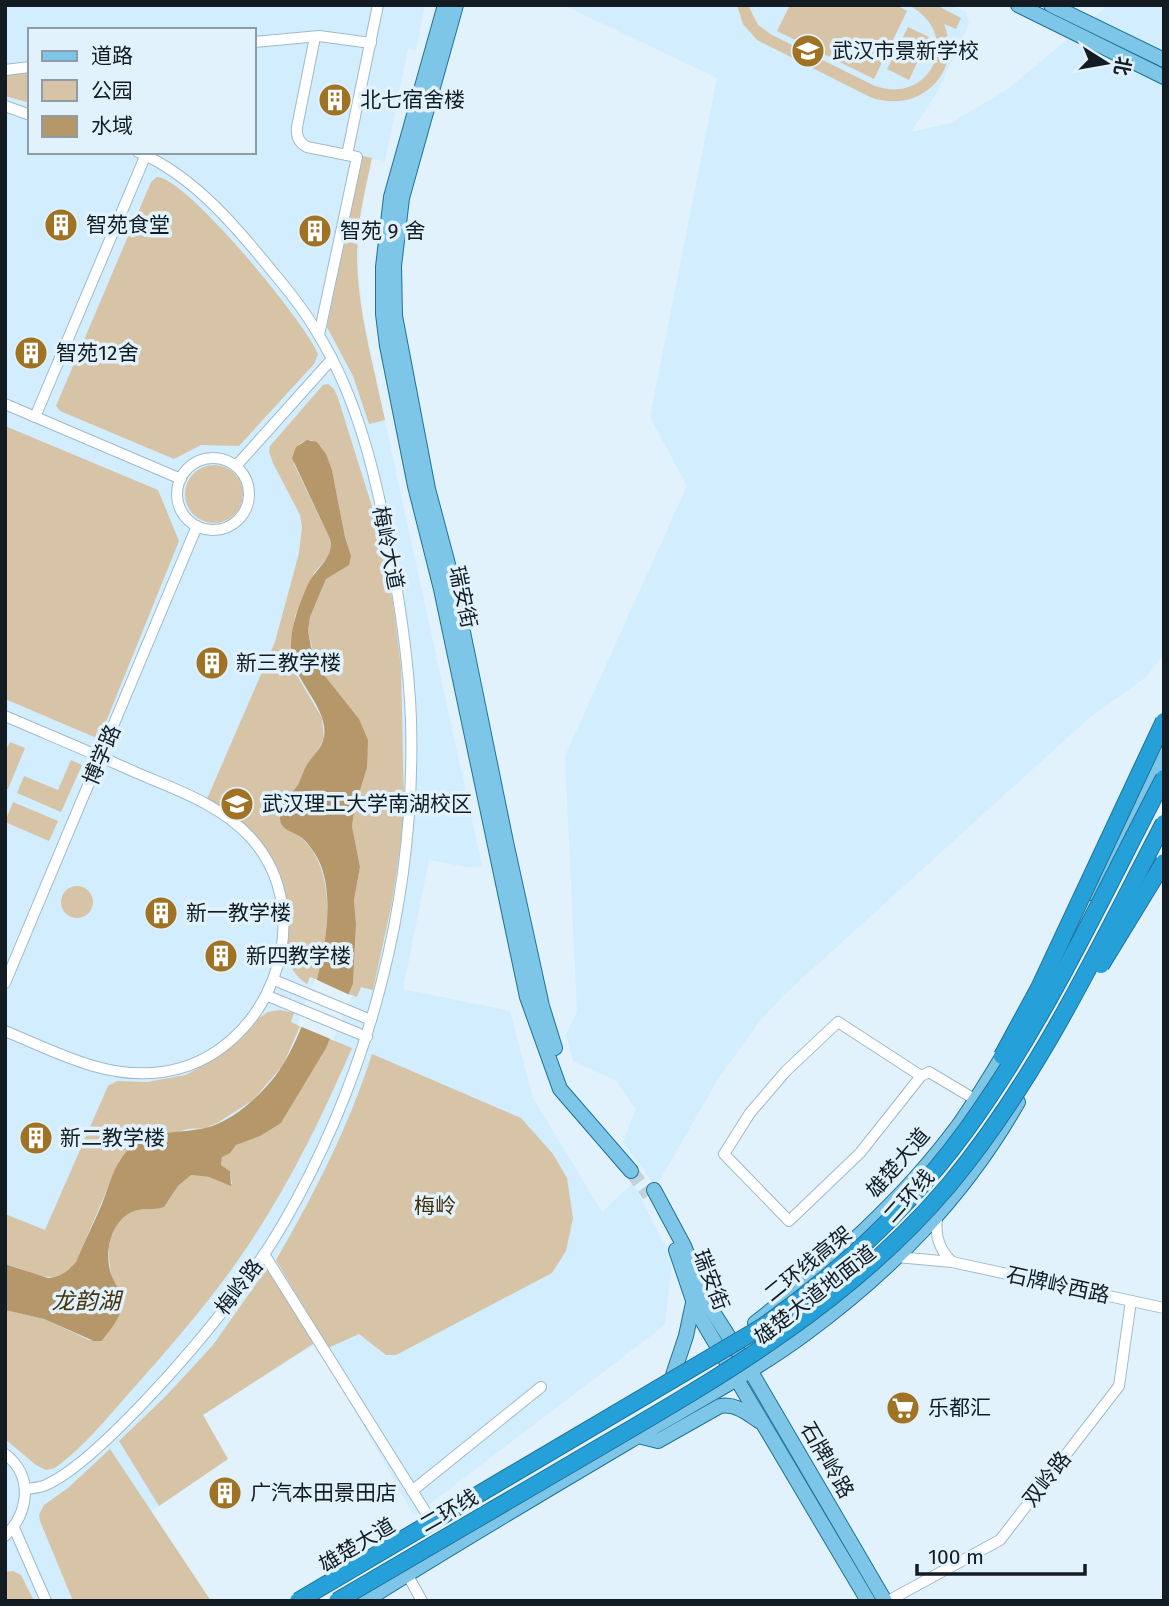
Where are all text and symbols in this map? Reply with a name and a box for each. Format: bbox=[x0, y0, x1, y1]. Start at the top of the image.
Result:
legend bbox=[28, 28, 256, 154]
north arrow bbox=[1071, 28, 1141, 98]
school or university icon: 武汉市景新学校 bbox=[789, 32, 827, 70]
place label: 武汉市景新学校 bbox=[832, 38, 979, 64]
text: 道路 bbox=[91, 43, 133, 69]
text: 北 bbox=[1109, 55, 1135, 78]
text: 公园 bbox=[91, 78, 133, 104]
building icon: 北七宿舍楼 bbox=[316, 81, 354, 119]
place label: 北七宿舍楼 bbox=[360, 87, 465, 113]
text: 水域 bbox=[91, 113, 133, 139]
building icon: 智苑食堂 bbox=[42, 206, 80, 244]
place label: 智苑食堂 bbox=[86, 212, 170, 238]
building icon: 智苑 9 舍 bbox=[296, 212, 334, 250]
place label: 智苑 9 舍 bbox=[340, 218, 425, 244]
building icon: 智苑12舍 bbox=[12, 334, 50, 372]
place label: 智苑12舍 bbox=[56, 340, 139, 366]
street label: 梅岭大道 bbox=[367, 504, 409, 592]
street label: 瑞安街 bbox=[444, 563, 482, 631]
building icon: 新三教学楼 bbox=[193, 644, 231, 682]
place label: 新三教学楼 bbox=[236, 650, 341, 676]
street label: 博学路 bbox=[78, 721, 126, 789]
school or university icon: 武汉理工大学南湖校区 bbox=[218, 785, 256, 823]
place label: 武汉理工大学南湖校区 bbox=[262, 791, 472, 817]
building icon: 新一教学楼 bbox=[142, 894, 180, 932]
place label: 新一教学楼 bbox=[186, 900, 291, 926]
building icon: 新四教学楼 bbox=[202, 937, 240, 975]
place label: 新四教学楼 bbox=[246, 943, 351, 969]
building icon: 新二教学楼 bbox=[17, 1119, 55, 1157]
street label: 雄楚大道 bbox=[861, 1123, 935, 1203]
place label: 新二教学楼 bbox=[60, 1125, 165, 1151]
street label: 二环线 bbox=[878, 1164, 940, 1228]
park label: 梅岭 bbox=[414, 1193, 456, 1219]
street label: 二环线高架 bbox=[759, 1221, 857, 1307]
street label: 雄楚大道地面道 bbox=[749, 1240, 881, 1350]
street label: 瑞安街 bbox=[688, 1246, 734, 1314]
street label: 梅岭路 bbox=[210, 1254, 268, 1320]
street label: 石牌岭西路 bbox=[1004, 1261, 1112, 1309]
water label: 龙韵湖 bbox=[52, 1287, 124, 1315]
supermarket icon: 乐都汇 bbox=[884, 1389, 922, 1427]
place label: 乐都汇 bbox=[928, 1395, 991, 1421]
street label: 石牌岭路 bbox=[795, 1417, 859, 1503]
street label: 双岭路 bbox=[1017, 1446, 1077, 1512]
building icon: 广汽本田景田店 bbox=[206, 1474, 244, 1512]
place label: 广汽本田景田店 bbox=[250, 1480, 397, 1506]
street label: 二环线 bbox=[415, 1484, 483, 1538]
street label: 雄楚大道 bbox=[314, 1512, 400, 1578]
scale bar bbox=[917, 1532, 1085, 1576]
text: 100 m bbox=[928, 1544, 984, 1570]

